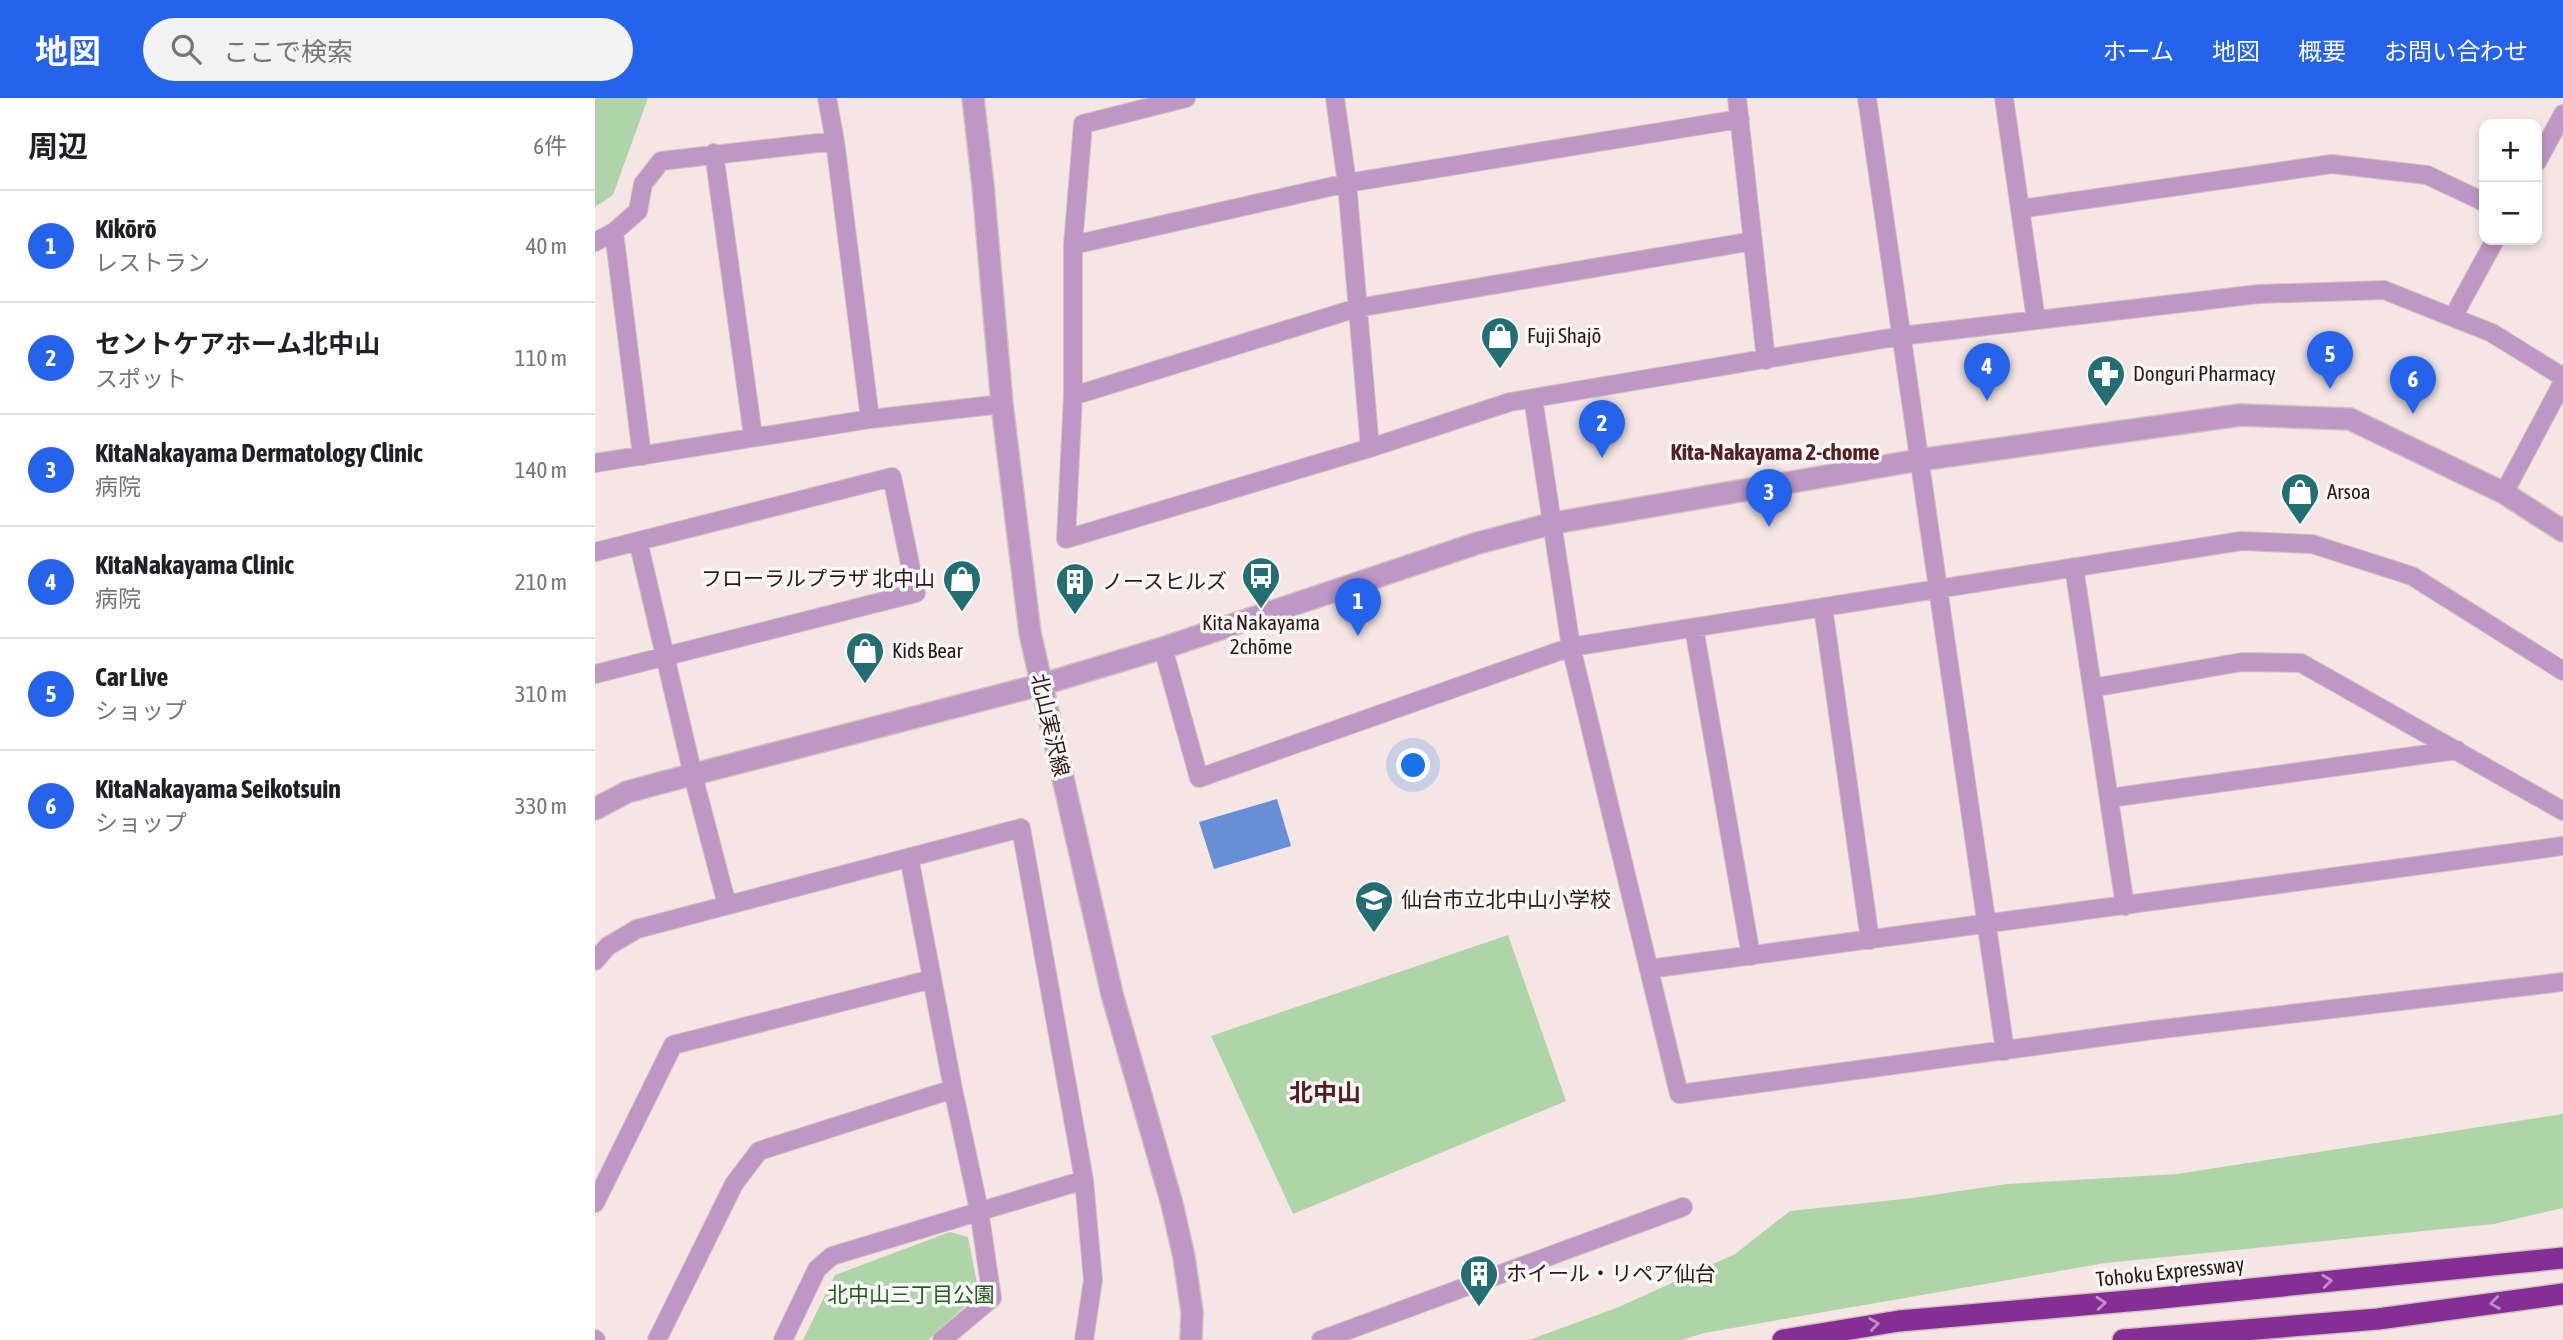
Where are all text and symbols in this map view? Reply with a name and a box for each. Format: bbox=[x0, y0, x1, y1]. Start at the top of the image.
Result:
search box bbox=[143, 18, 633, 81]
icon: search bbox=[167, 30, 205, 68]
text: 地図 bbox=[35, 32, 101, 70]
text: ここで検索 bbox=[223, 37, 353, 67]
text: ホーム bbox=[2103, 38, 2174, 65]
text: 地図 bbox=[2212, 38, 2260, 65]
text: 概要 bbox=[2298, 38, 2346, 65]
text: お問い合わせ bbox=[2384, 38, 2528, 65]
map controls bbox=[2479, 119, 2542, 245]
button: + bbox=[2479, 119, 2542, 182]
text: 周辺 bbox=[28, 129, 88, 163]
text: 6件 bbox=[533, 133, 567, 159]
button: − bbox=[2479, 182, 2542, 245]
text: Kikōrō bbox=[95, 214, 157, 244]
text: 1 bbox=[46, 233, 56, 259]
text: 40 m bbox=[526, 233, 567, 259]
text: レストラン bbox=[95, 250, 210, 276]
shop icon: Fuji Shajō bbox=[1479, 315, 1521, 370]
place label: Fuji Shajō bbox=[1527, 323, 1601, 347]
text: セントケアホーム北中山 bbox=[95, 329, 380, 359]
pin: 5 bbox=[2307, 331, 2353, 389]
pin: 4 bbox=[1964, 343, 2010, 401]
text: 2 bbox=[46, 345, 56, 371]
text: 110 m bbox=[515, 345, 567, 371]
pharmacy icon: Donguri Pharmacy bbox=[2085, 353, 2127, 408]
pin: 6 bbox=[2390, 356, 2436, 414]
place label: Donguri Pharmacy bbox=[2133, 361, 2276, 385]
text: スポット bbox=[95, 366, 187, 392]
pin: 2 bbox=[1579, 400, 1625, 458]
text: KitaNakayama Dermatology Clinic bbox=[95, 438, 423, 468]
district label: Kita-Nakayama 2-chome bbox=[1670, 439, 1880, 465]
text: 3 bbox=[46, 457, 56, 483]
text: 140 m bbox=[515, 457, 567, 483]
pin: 3 bbox=[1746, 469, 1792, 527]
shop icon: Arsoa bbox=[2279, 471, 2321, 526]
text: 病院 bbox=[95, 474, 141, 500]
place label: Arsoa bbox=[2327, 479, 2371, 503]
text: KitaNakayama Clinic bbox=[95, 550, 294, 580]
bus stop icon: Kita Nakayama 2chōme bbox=[1240, 555, 1282, 610]
shop icon: フローラルプラザ 北中山 bbox=[941, 558, 983, 613]
building icon: ノースヒルズ bbox=[1054, 561, 1096, 616]
place label: フローラルプラザ 北中山 bbox=[701, 566, 935, 590]
text: 4 bbox=[46, 569, 56, 595]
text: 210 m bbox=[515, 569, 567, 595]
place label: ノースヒルズ bbox=[1102, 569, 1227, 593]
pin: 1 bbox=[1335, 578, 1381, 636]
text: 病院 bbox=[95, 586, 141, 612]
place label: Kita Nakayama 2chōme bbox=[1202, 610, 1320, 658]
shop icon: Kids Bear bbox=[844, 630, 886, 685]
place label: Kids Bear bbox=[892, 638, 964, 662]
text: Car Live bbox=[95, 662, 168, 692]
street label: 北山実沢線 bbox=[1027, 671, 1074, 779]
text: 5 bbox=[46, 681, 56, 707]
text: 310 m bbox=[515, 681, 567, 707]
text: ショップ bbox=[95, 698, 187, 724]
your location bbox=[1396, 748, 1430, 782]
text: KitaNakayama Seikotsuin bbox=[95, 774, 341, 804]
text: 6 bbox=[46, 793, 56, 819]
text: 330 m bbox=[515, 793, 567, 819]
text: ショップ bbox=[95, 810, 187, 836]
school or university icon: 仙台市立北中山小学校 bbox=[1353, 879, 1395, 934]
place label: 仙台市立北中山小学校 bbox=[1401, 887, 1611, 911]
district label: 北中山 bbox=[1289, 1079, 1361, 1106]
street label: Tohoku Expressway bbox=[2095, 1251, 2246, 1291]
building icon: ホイール・リペア仙台 bbox=[1458, 1253, 1500, 1308]
place label: ホイール・リペア仙台 bbox=[1506, 1261, 1716, 1285]
one-way arrow bbox=[2321, 1274, 2333, 1289]
park label: 北中山三丁目公園 bbox=[827, 1282, 995, 1306]
one-way arrow bbox=[2095, 1296, 2106, 1311]
one-way arrow bbox=[2489, 1296, 2501, 1311]
one-way arrow bbox=[1868, 1317, 1880, 1332]

